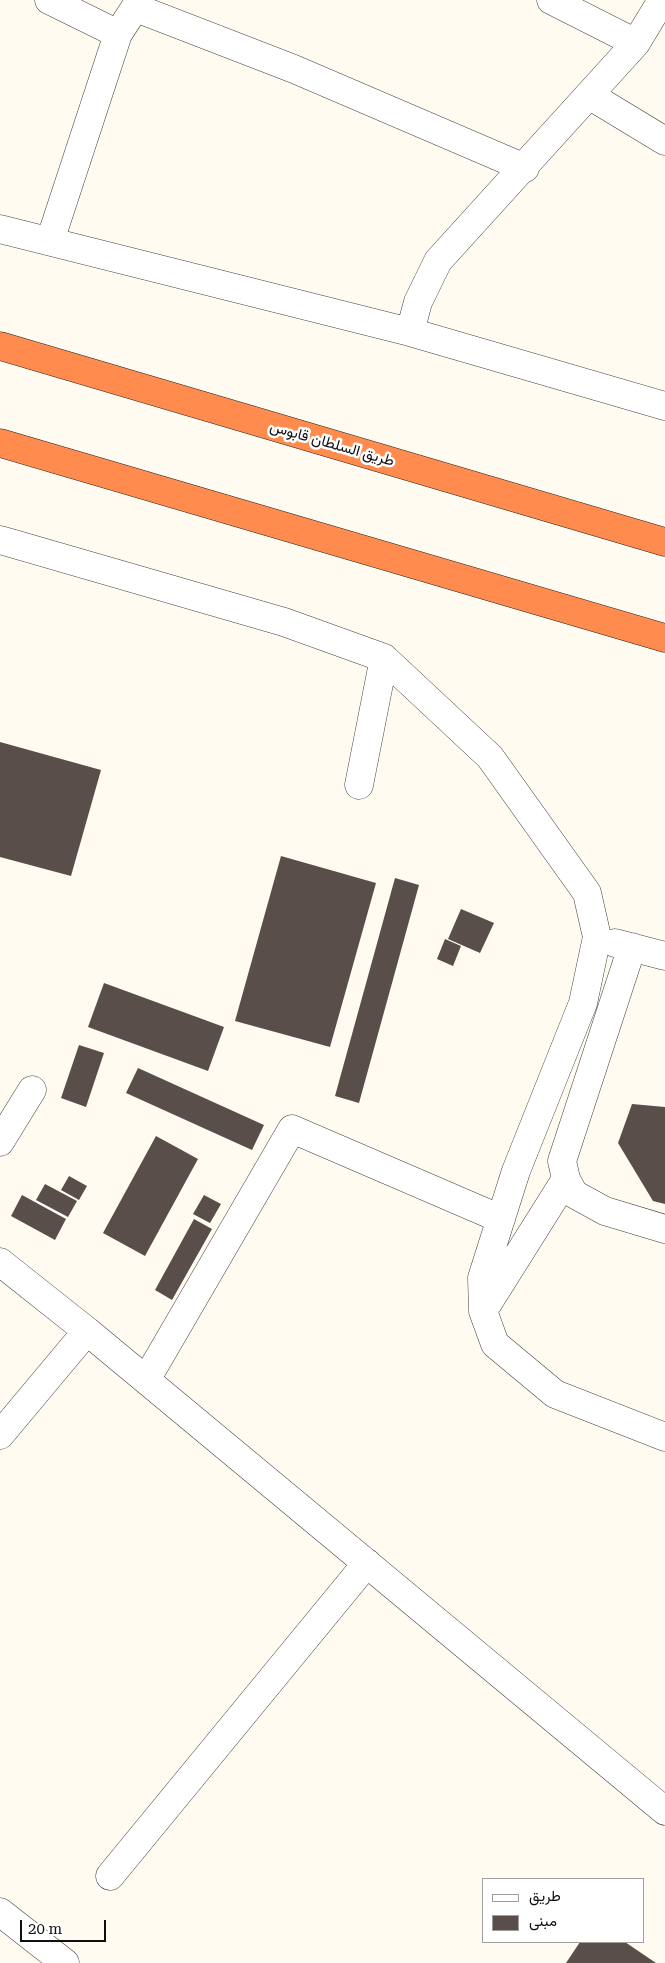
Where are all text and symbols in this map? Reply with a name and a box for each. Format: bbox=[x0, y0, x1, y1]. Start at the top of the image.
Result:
street label: طريق السلطان قابوس bbox=[268, 418, 396, 470]
legend bbox=[482, 1878, 645, 1943]
text: طريق bbox=[529, 1887, 561, 1905]
scale bar bbox=[22, 1910, 109, 1942]
text: مبنى bbox=[529, 1912, 557, 1930]
text: 20 m bbox=[28, 1920, 62, 1938]

